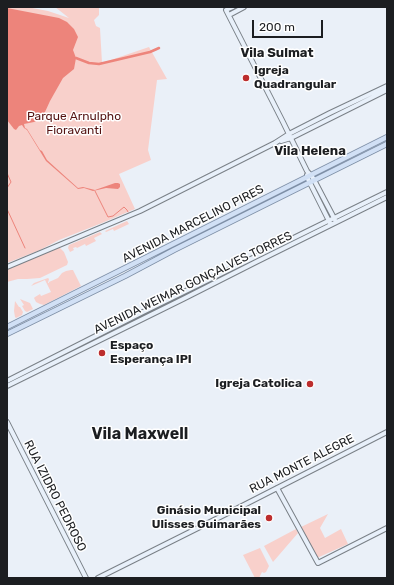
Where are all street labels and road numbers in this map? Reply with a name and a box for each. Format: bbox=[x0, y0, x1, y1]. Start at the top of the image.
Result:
street label: AVENIDA MARCELINO PIRES bbox=[120, 182, 266, 266]
street label: AVENIDA WEIMAR GONÇALVES TORRES bbox=[91, 229, 295, 337]
street label: RUA MONTE ALEGRE bbox=[247, 431, 357, 497]
street label: RUA IZIDRO PEDROSO bbox=[21, 438, 89, 554]

